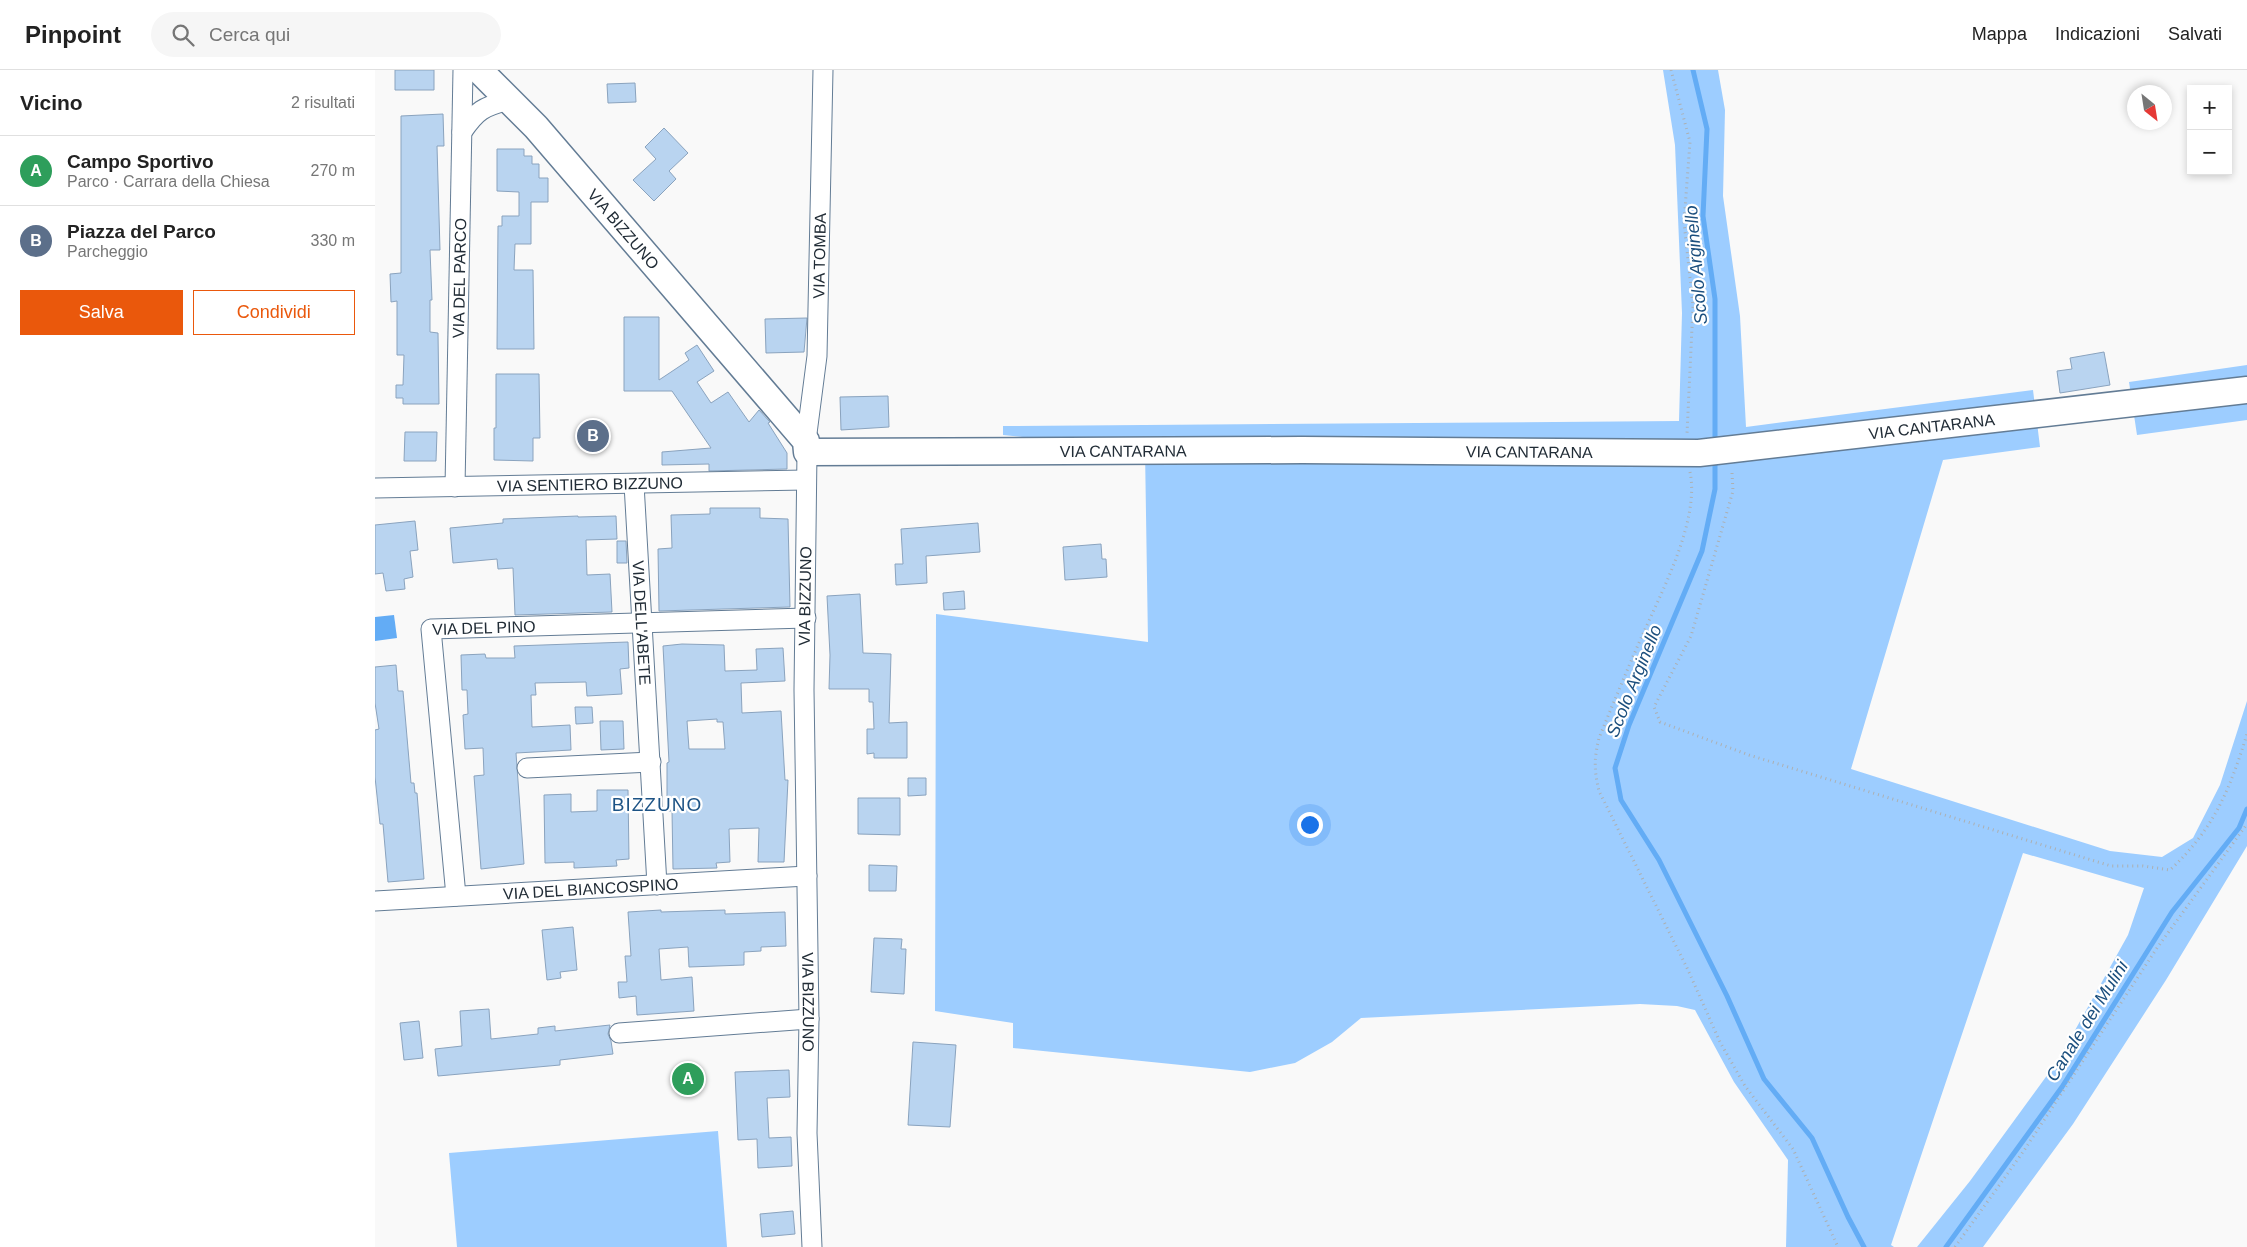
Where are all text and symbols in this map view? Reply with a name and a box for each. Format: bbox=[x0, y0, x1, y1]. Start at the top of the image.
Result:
search box bbox=[151, 12, 501, 57]
text: Pinpoint bbox=[25, 21, 121, 48]
icon: search bbox=[169, 21, 197, 49]
text: Cerca qui bbox=[209, 24, 290, 45]
text: Mappa bbox=[1972, 24, 2027, 44]
text: Indicazioni bbox=[2055, 24, 2140, 44]
text: Salvati bbox=[2168, 24, 2222, 44]
north arrow bbox=[2127, 85, 2172, 130]
map controls bbox=[2187, 85, 2232, 175]
button: + bbox=[2187, 85, 2232, 130]
text: Vicino bbox=[20, 91, 83, 114]
text: 2 risultati bbox=[291, 94, 355, 111]
button: − bbox=[2187, 130, 2232, 175]
text: Campo Sportivo bbox=[67, 151, 214, 172]
text: A bbox=[30, 162, 42, 179]
text: 270 m bbox=[311, 162, 355, 179]
text: Parco · Carrara della Chiesa bbox=[67, 173, 270, 190]
street label: VIA BIZZUNO bbox=[585, 186, 663, 272]
water label: Scolo Arginello bbox=[1681, 205, 1711, 325]
street label: VIA TOMBA bbox=[810, 212, 829, 299]
street label: VIA DEL PARCO bbox=[449, 218, 469, 338]
text: Piazza del Parco bbox=[67, 221, 216, 242]
text: B bbox=[30, 232, 42, 249]
text: 330 m bbox=[311, 232, 355, 249]
text: Parcheggio bbox=[67, 243, 148, 260]
button: Salva bbox=[20, 290, 183, 335]
button: Condividi bbox=[193, 290, 355, 335]
street label: VIA CANTARANA bbox=[1868, 411, 1996, 442]
pin: B bbox=[577, 417, 609, 455]
street label: VIA CANTARANA bbox=[1060, 442, 1187, 459]
street label: VIA CANTARANA bbox=[1466, 443, 1593, 461]
street label: VIA SENTIERO BIZZUNO bbox=[497, 474, 683, 494]
street label: VIA BIZZUNO bbox=[796, 546, 814, 646]
street label: VIA DELL'ABETE bbox=[630, 560, 654, 686]
street label: VIA DEL PINO bbox=[432, 617, 536, 637]
water label: Scolo Arginello bbox=[1602, 622, 1666, 740]
district label: BIZZUNO bbox=[612, 794, 702, 815]
your location bbox=[1297, 812, 1323, 838]
street label: VIA DEL BIANCOSPINO bbox=[503, 875, 679, 902]
street label: VIA BIZZUNO bbox=[799, 952, 818, 1052]
water label: Canale dei Mulini bbox=[2042, 956, 2133, 1085]
pin: A bbox=[672, 1060, 704, 1098]

